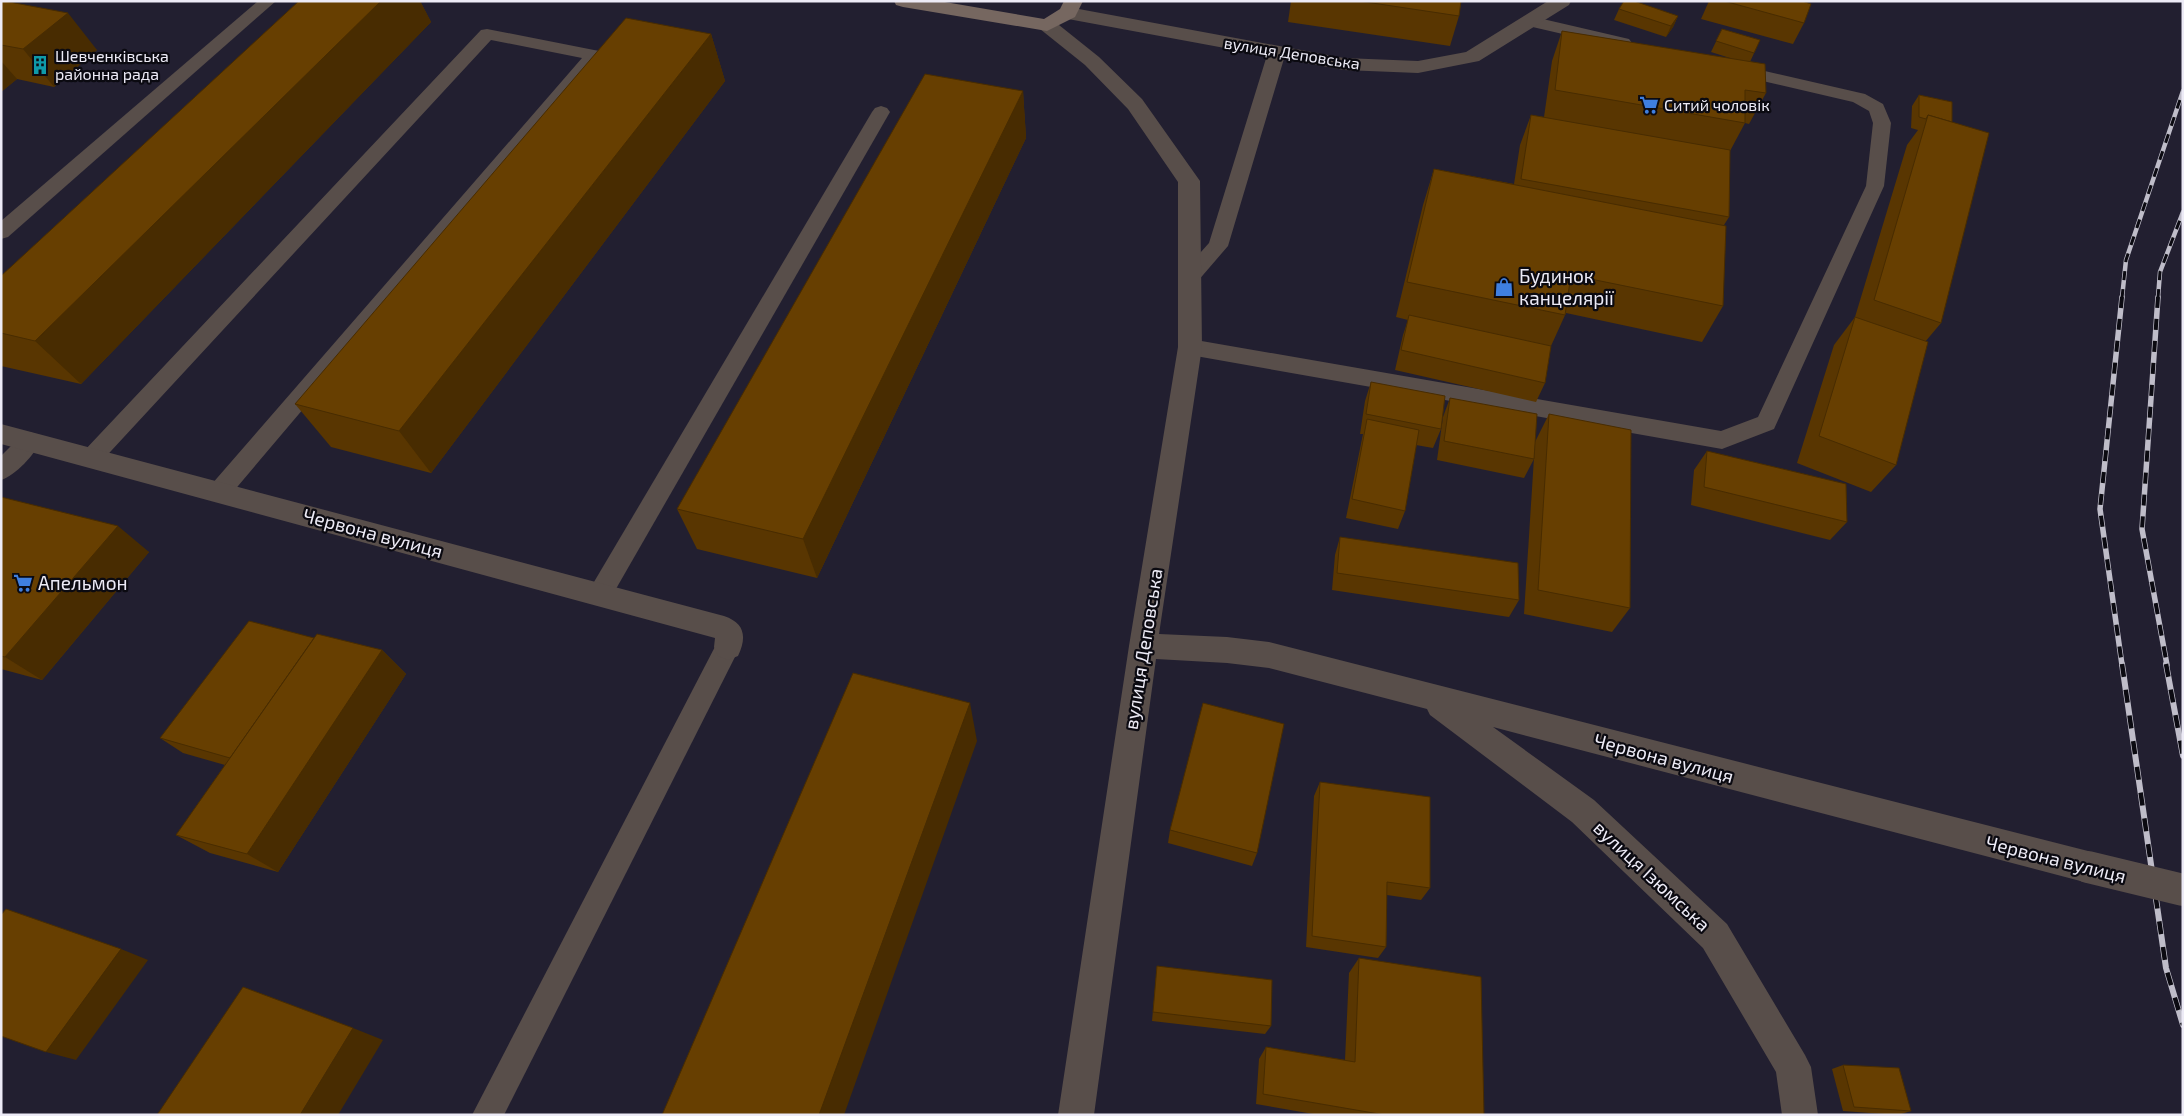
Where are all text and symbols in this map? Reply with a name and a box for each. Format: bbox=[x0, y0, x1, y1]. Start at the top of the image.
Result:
street label: вулиця Деповська bbox=[1223, 32, 1361, 74]
place label: Шевченківська районна рада bbox=[55, 46, 169, 83]
building icon: Шевченківська районна рада bbox=[29, 54, 51, 76]
supermarket icon: Ситий чоловік bbox=[1638, 94, 1660, 116]
place label: Ситий чоловік bbox=[1664, 95, 1770, 114]
place label: Будинок канцелярії bbox=[1519, 264, 1614, 309]
shop icon: Будинок канцелярії bbox=[1493, 276, 1515, 298]
street label: Червона вулиця bbox=[301, 503, 445, 563]
street label: вулиця Деповська bbox=[1118, 567, 1168, 731]
place label: Апельмон bbox=[38, 571, 128, 594]
supermarket icon: Апельмон bbox=[12, 572, 34, 594]
street label: Червона вулиця bbox=[1592, 728, 1736, 788]
street label: вулиця Ізюмська bbox=[1589, 816, 1715, 936]
street label: Червона вулиця bbox=[1983, 830, 2129, 888]

